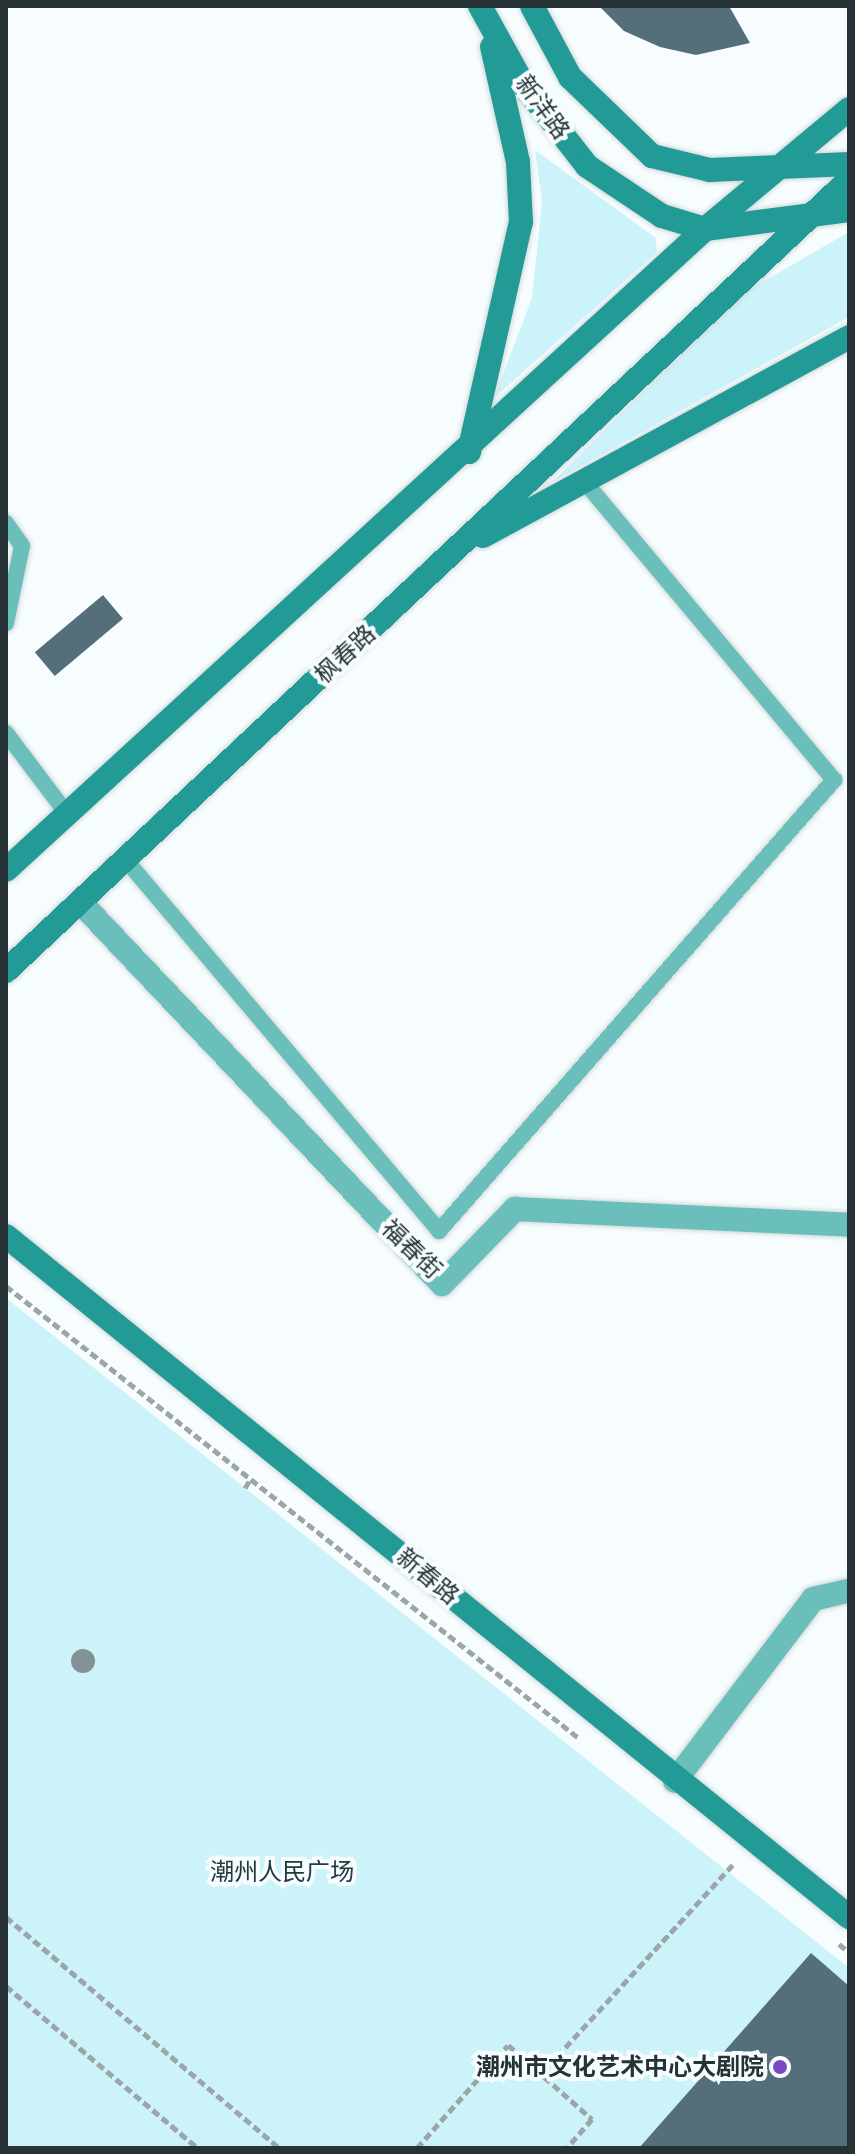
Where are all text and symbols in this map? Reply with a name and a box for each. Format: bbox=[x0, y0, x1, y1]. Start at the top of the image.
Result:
street label: 新洋路 bbox=[510, 69, 576, 145]
street label: 枫春路 bbox=[309, 619, 381, 689]
street label: 福春街 bbox=[376, 1214, 448, 1284]
street label: 新春路 bbox=[391, 1542, 465, 1610]
park label: 潮州人民广场 bbox=[210, 1858, 354, 1886]
place label: 潮州市文化艺术中心大剧院 bbox=[476, 2053, 764, 2081]
marker: 潮州市文化艺术中心大剧院 bbox=[771, 2058, 789, 2076]

